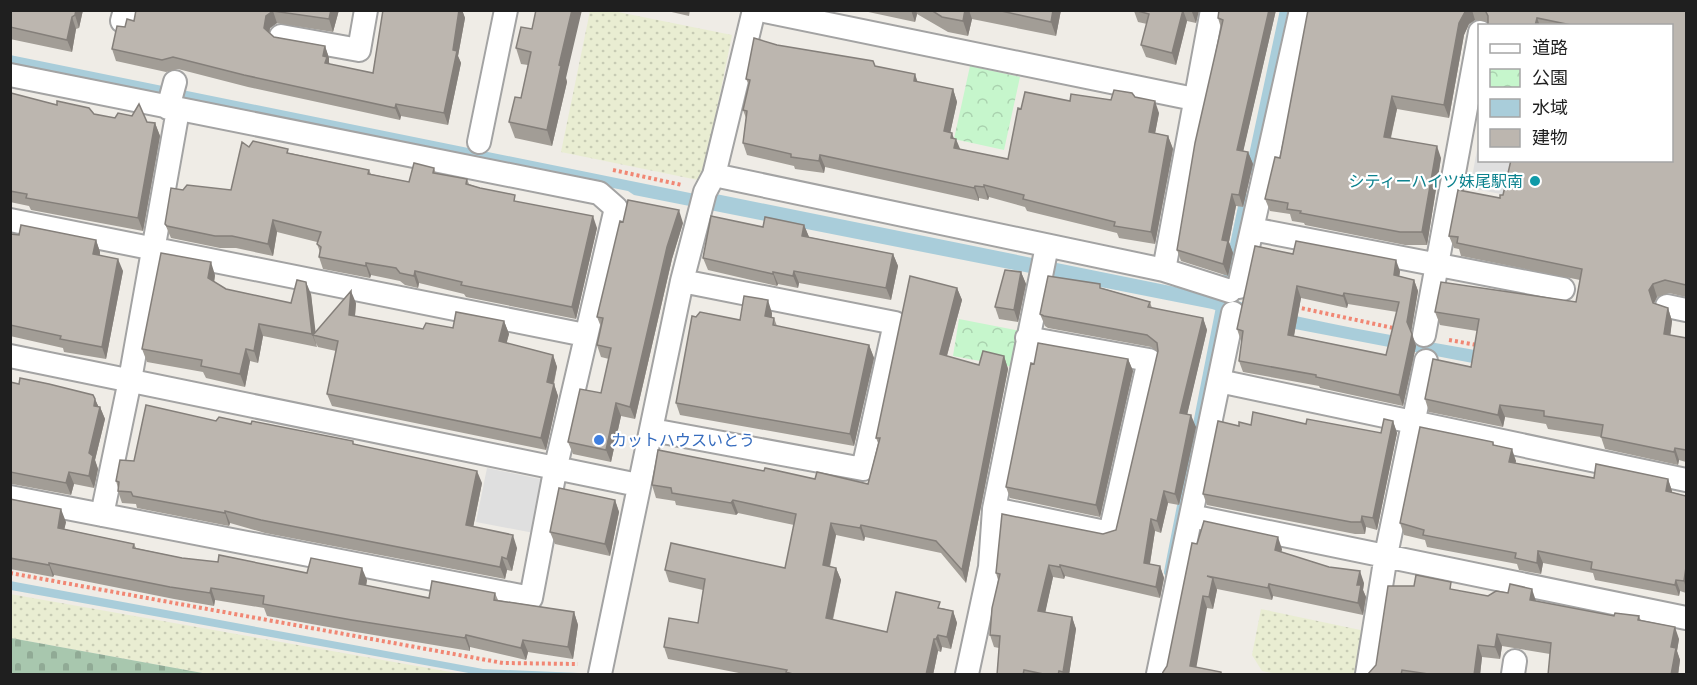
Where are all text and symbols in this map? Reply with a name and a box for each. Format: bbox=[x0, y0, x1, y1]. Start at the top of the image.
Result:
legend bbox=[1478, 24, 1673, 162]
text: 道路 bbox=[1532, 37, 1568, 59]
text: 公園 bbox=[1532, 67, 1568, 89]
text: 水域 bbox=[1532, 97, 1568, 119]
text: 建物 bbox=[1532, 127, 1568, 149]
place label: シティーハイツ妹尾駅南 bbox=[1349, 172, 1523, 192]
marker: シティーハイツ妹尾駅南 bbox=[1528, 174, 1542, 188]
place label: カットハウスいとう bbox=[611, 431, 755, 451]
marker: カットハウスいとう bbox=[592, 433, 606, 447]

